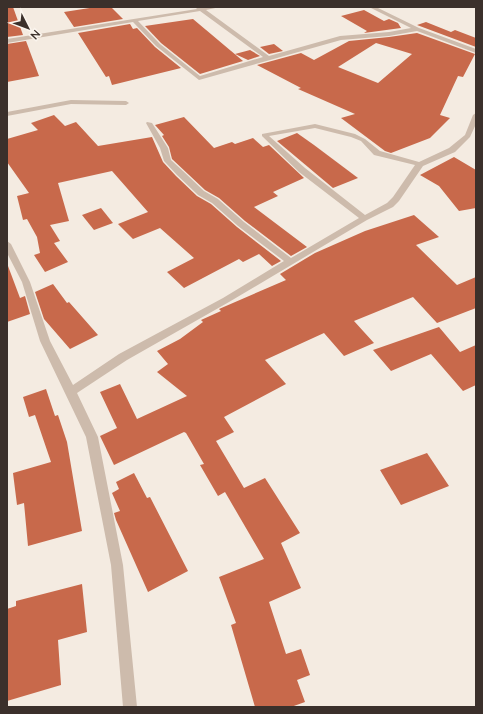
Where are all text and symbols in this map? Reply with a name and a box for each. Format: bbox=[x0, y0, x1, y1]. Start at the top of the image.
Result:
north arrow bbox=[8, 8, 48, 48]
text: N bbox=[27, 27, 43, 42]

